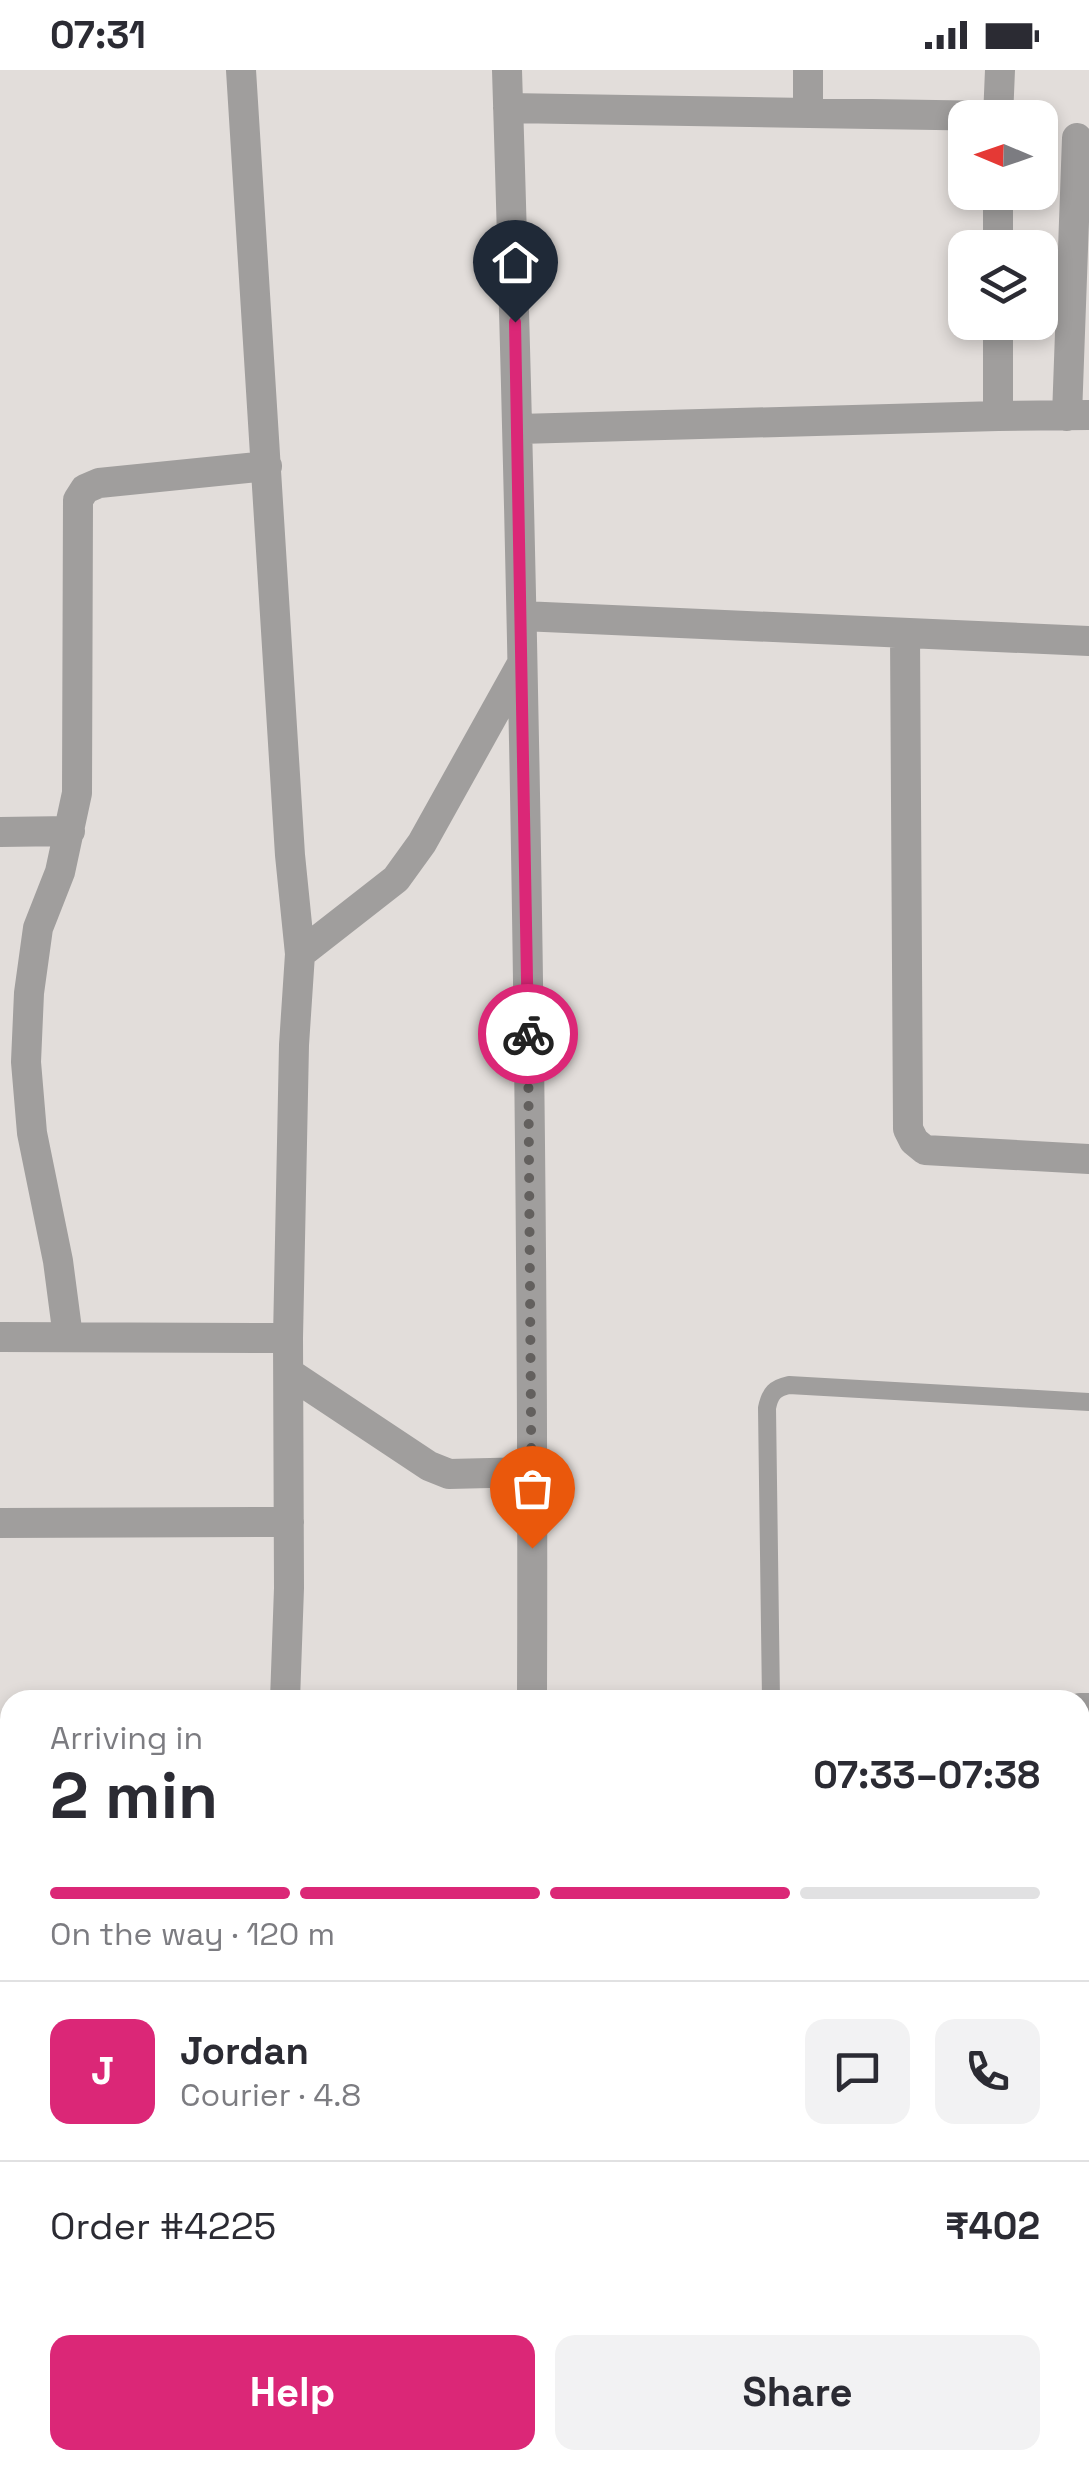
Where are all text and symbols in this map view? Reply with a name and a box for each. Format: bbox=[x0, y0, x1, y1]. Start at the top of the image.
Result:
text: 07:31 bbox=[50, 11, 146, 59]
north arrow bbox=[948, 100, 1058, 210]
map controls bbox=[948, 100, 1058, 340]
pin bbox=[473, 220, 558, 323]
button: layers bbox=[948, 230, 1058, 340]
icon: home bbox=[488, 235, 543, 290]
courier bbox=[478, 984, 578, 1084]
icon: bike bbox=[501, 1007, 556, 1062]
pin bbox=[490, 1446, 575, 1549]
icon: bag bbox=[505, 1461, 560, 1516]
text: Arriving in bbox=[50, 1718, 203, 1758]
text: 07:33–07:38 bbox=[813, 1751, 1040, 1799]
text: 2 min bbox=[50, 1754, 218, 1837]
text: On the way · 120 m bbox=[50, 1914, 335, 1954]
button: chat bbox=[805, 2019, 910, 2124]
button: phone bbox=[935, 2019, 1040, 2124]
text: Jordan bbox=[180, 2027, 309, 2075]
text: J bbox=[91, 2047, 114, 2095]
text: Courier · 4.8 bbox=[180, 2075, 361, 2115]
text: Order #4225 bbox=[50, 2202, 276, 2250]
text: ₹402 bbox=[945, 2202, 1040, 2250]
button: Help bbox=[50, 2335, 535, 2450]
button: Share bbox=[555, 2335, 1040, 2450]

